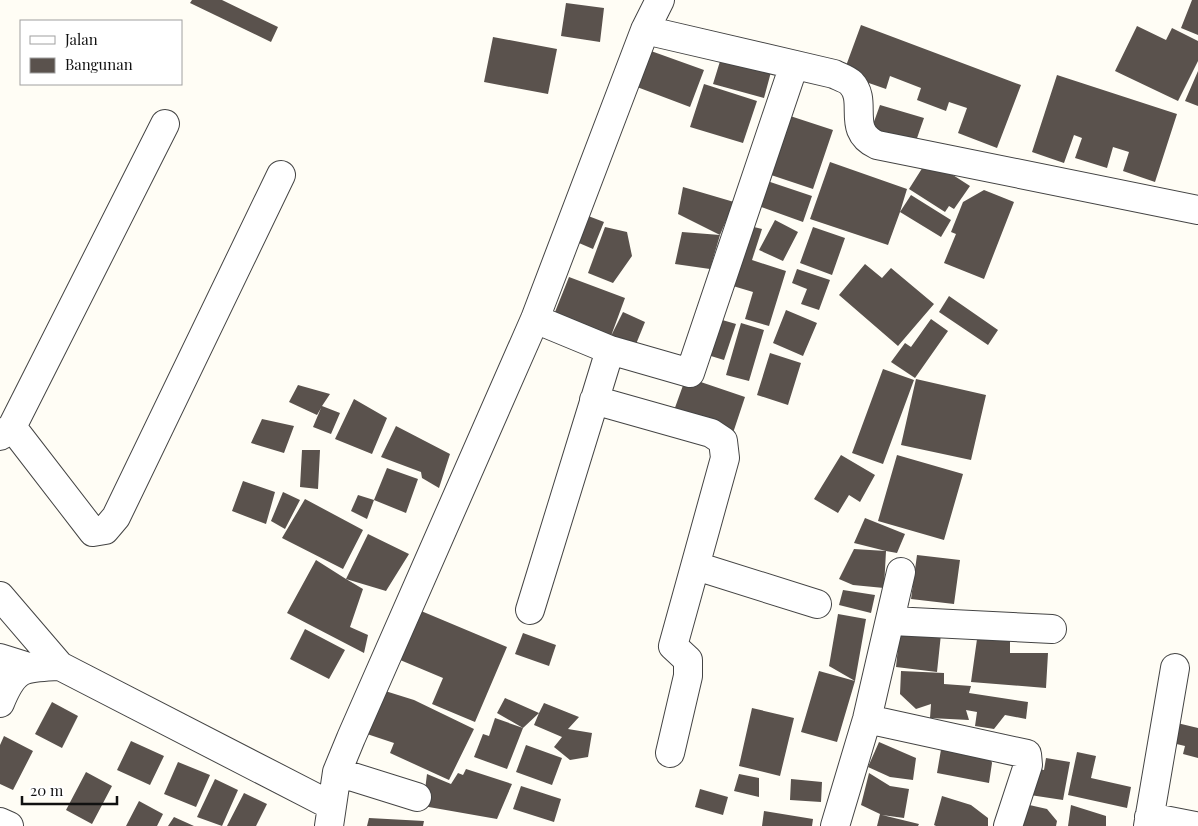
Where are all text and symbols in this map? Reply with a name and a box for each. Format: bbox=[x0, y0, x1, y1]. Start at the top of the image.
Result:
legend bbox=[20, 20, 182, 85]
text: Jalan bbox=[64, 29, 98, 49]
text: Bangunan bbox=[65, 54, 133, 74]
scale bar bbox=[22, 774, 118, 806]
text: 20 m bbox=[30, 780, 64, 800]

